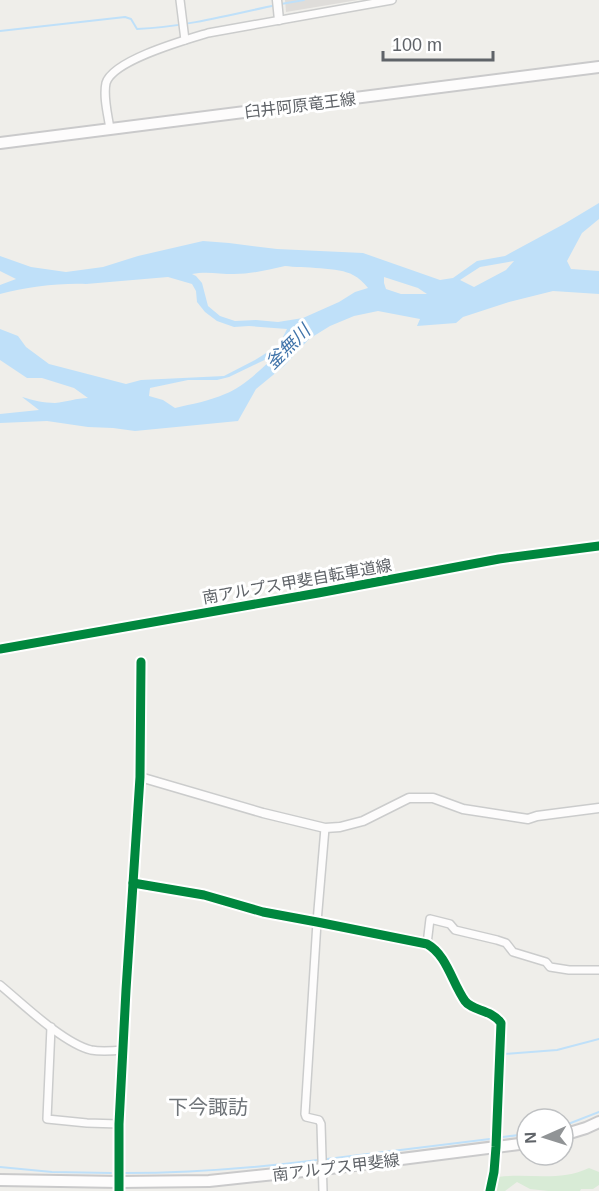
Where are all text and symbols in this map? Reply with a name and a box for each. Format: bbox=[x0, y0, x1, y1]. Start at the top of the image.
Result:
scale bar bbox=[383, 24, 492, 62]
text: 100 m bbox=[392, 35, 442, 55]
street label: 臼井阿原竜王線 bbox=[243, 90, 357, 121]
water label: 釜無川 bbox=[262, 319, 316, 373]
street label: 南アルプス甲斐自転車道線 bbox=[201, 556, 393, 607]
district label: 下今諏訪 bbox=[168, 1096, 248, 1118]
north arrow bbox=[515, 1107, 575, 1167]
text: N bbox=[522, 1132, 539, 1144]
street label: 南アルプス甲斐線 bbox=[272, 1151, 401, 1184]

